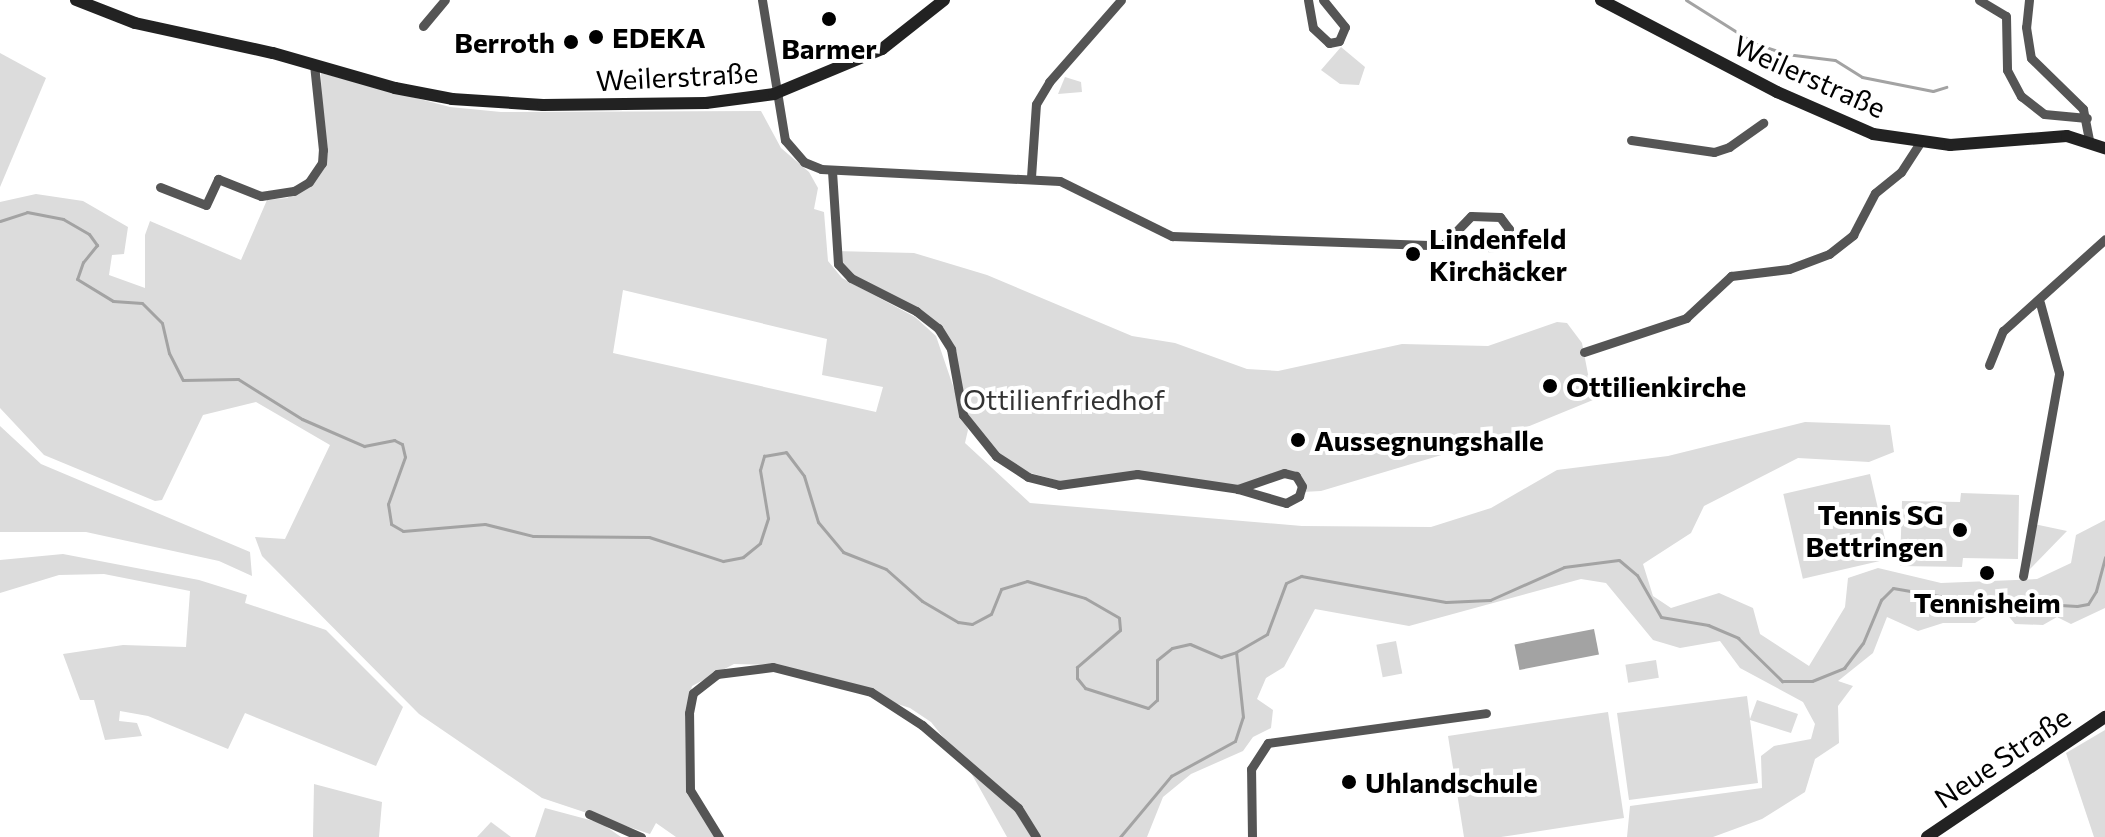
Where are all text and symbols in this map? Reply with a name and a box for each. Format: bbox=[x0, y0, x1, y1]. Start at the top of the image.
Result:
marker: Barmer bbox=[820, 10, 838, 28]
place label: EDEKA bbox=[612, 20, 706, 54]
place label: Berroth bbox=[454, 25, 555, 59]
marker: EDEKA bbox=[587, 28, 605, 46]
street label: Weilerstraße bbox=[1729, 28, 1891, 124]
place label: Barmer bbox=[781, 31, 877, 65]
marker: Berroth bbox=[562, 33, 580, 51]
street label: Weilerstraße bbox=[595, 55, 759, 97]
place label: Lindenfeld Kirchäcker bbox=[1429, 221, 1567, 287]
marker: Lindenfeld Kirchäcker bbox=[1404, 245, 1422, 263]
place label: Ottilienkirche bbox=[1566, 369, 1746, 403]
marker: Ottilienkirche bbox=[1541, 377, 1559, 395]
park label: Ottilienfriedhof bbox=[963, 382, 1165, 416]
place label: Aussegnungshalle bbox=[1314, 423, 1544, 457]
marker: Aussegnungshalle bbox=[1289, 431, 1307, 449]
place label: Tennis SG Bettringen bbox=[1806, 497, 1944, 563]
marker: Tennis SG Bettringen bbox=[1951, 521, 1969, 539]
marker: Tennisheim bbox=[1978, 564, 1996, 582]
place label: Tennisheim bbox=[1913, 585, 2061, 619]
street label: Neue Straße bbox=[1928, 699, 2076, 815]
place label: Uhlandschule bbox=[1365, 765, 1538, 799]
marker: Uhlandschule bbox=[1340, 773, 1358, 791]

